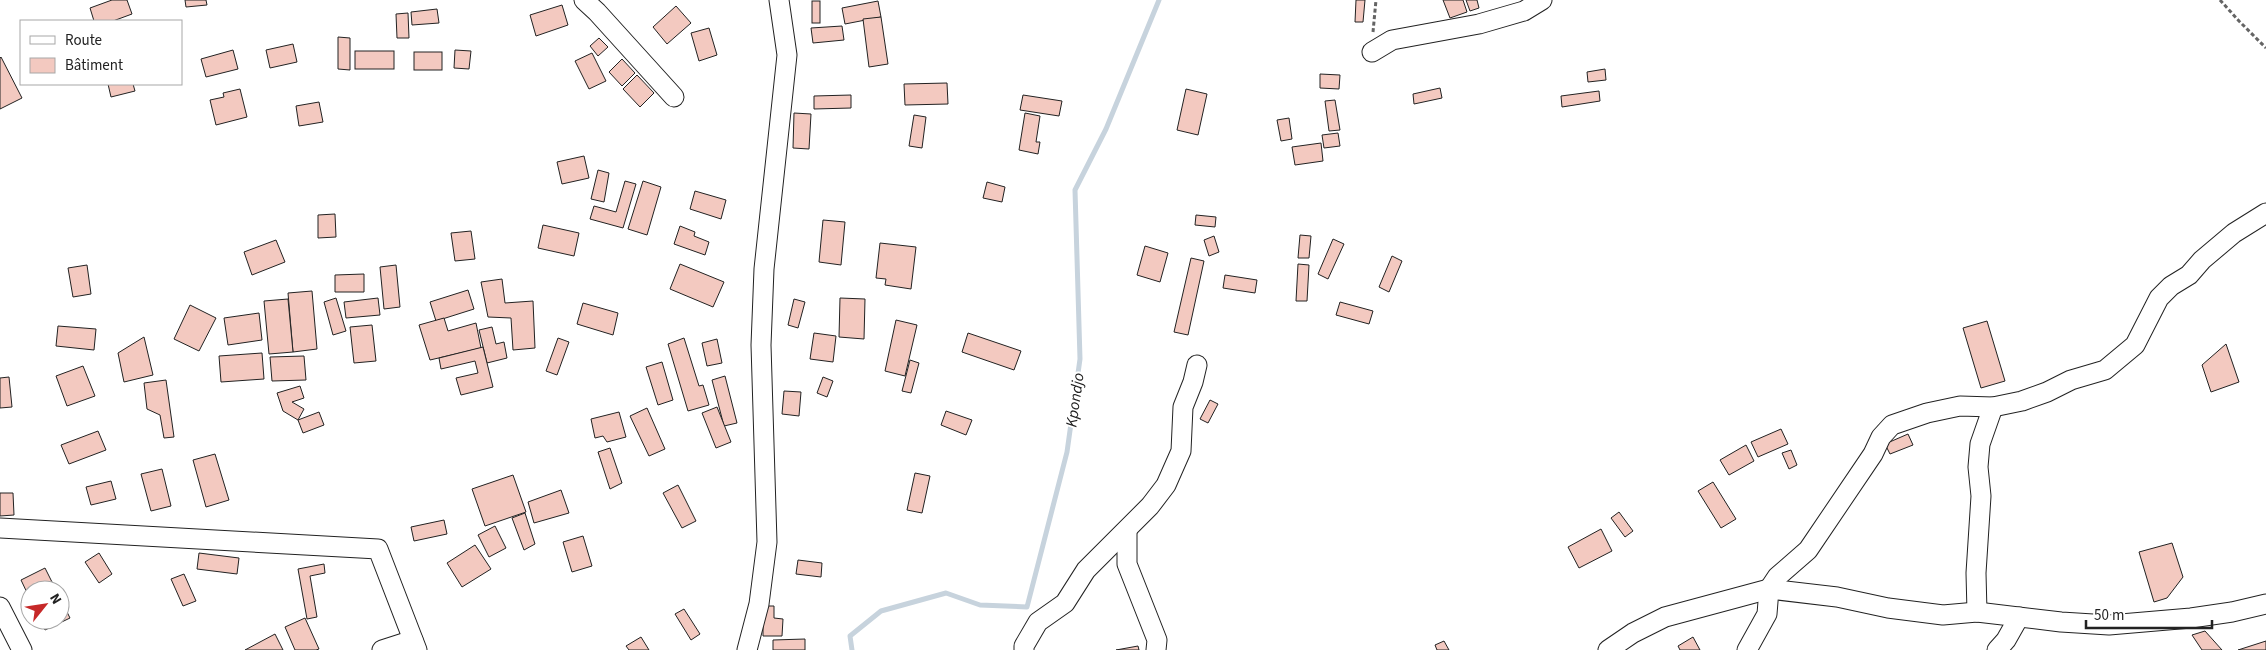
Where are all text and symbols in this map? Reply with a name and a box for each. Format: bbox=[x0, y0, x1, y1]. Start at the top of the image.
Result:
legend bbox=[20, 20, 182, 85]
text: Route bbox=[65, 30, 102, 51]
text: Bâtiment bbox=[65, 55, 123, 76]
water label: Kpondjo bbox=[1060, 371, 1090, 429]
north arrow bbox=[20, 580, 70, 630]
text: N bbox=[44, 590, 66, 608]
scale bar bbox=[2086, 598, 2212, 630]
text: 50 m bbox=[2094, 605, 2124, 626]

